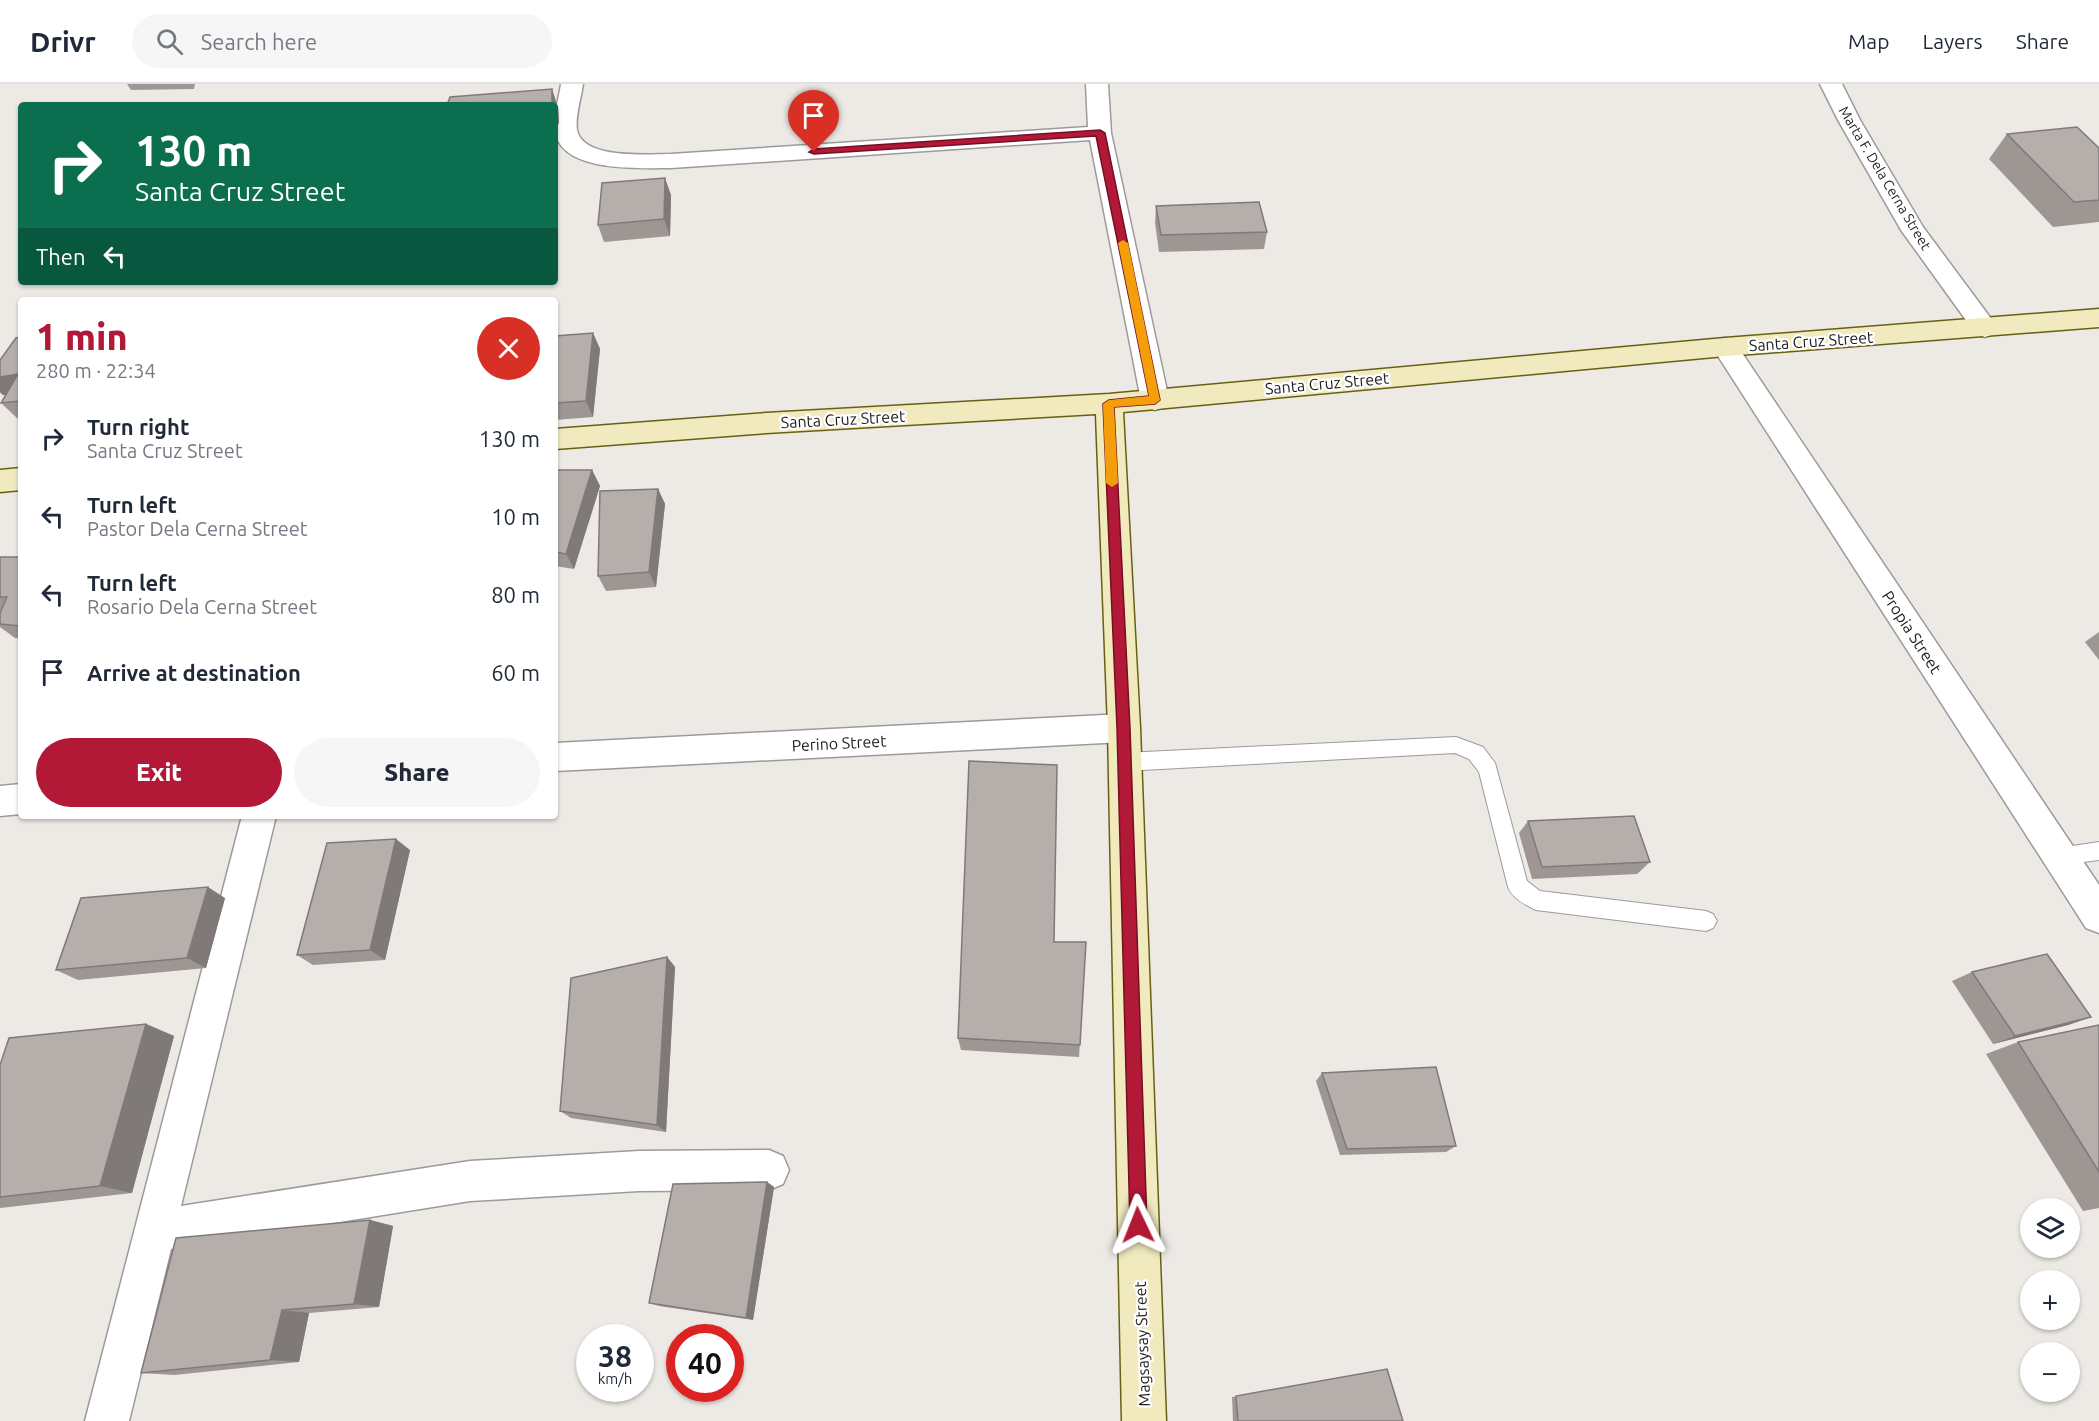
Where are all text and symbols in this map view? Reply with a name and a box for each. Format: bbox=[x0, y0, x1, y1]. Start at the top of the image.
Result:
search box bbox=[132, 14, 552, 68]
icon: search bbox=[153, 25, 186, 58]
text: Drivr bbox=[30, 26, 96, 57]
text: Search here bbox=[201, 29, 317, 54]
text: Map bbox=[1848, 29, 1889, 53]
text: Layers bbox=[1922, 29, 1983, 53]
text: Share bbox=[2016, 29, 2069, 53]
pin bbox=[788, 90, 839, 152]
icon: arrive bbox=[797, 99, 830, 132]
street label: Marta F. Dela Cerna Street bbox=[1836, 103, 1934, 253]
icon: right bbox=[36, 126, 114, 204]
text: 130 m bbox=[135, 127, 252, 174]
text: Santa Cruz Street bbox=[135, 176, 345, 206]
icon: left bbox=[98, 240, 131, 273]
text: Then bbox=[36, 244, 86, 269]
text: 1 min bbox=[36, 316, 128, 357]
button: close bbox=[477, 317, 540, 380]
street label: Santa Cruz Street bbox=[1748, 328, 1874, 354]
text: 280 m · 22:34 bbox=[36, 359, 156, 382]
street label: Santa Cruz Street bbox=[1264, 369, 1391, 397]
street label: Santa Cruz Street bbox=[780, 407, 906, 431]
text: Turn right bbox=[87, 414, 189, 439]
icon: right bbox=[36, 422, 69, 455]
text: 130 m bbox=[479, 426, 540, 451]
text: Santa Cruz Street bbox=[87, 439, 243, 462]
text: Turn left bbox=[87, 492, 177, 517]
icon: left bbox=[36, 500, 69, 533]
text: 10 m bbox=[491, 504, 540, 529]
text: Pastor Dela Cerna Street bbox=[87, 517, 308, 540]
text: Turn left bbox=[87, 570, 177, 595]
icon: left bbox=[36, 578, 69, 611]
text: 80 m bbox=[491, 582, 540, 607]
street label: Propia Street bbox=[1879, 587, 1946, 677]
text: Rosario Dela Cerna Street bbox=[87, 595, 317, 618]
icon: arrive bbox=[36, 656, 69, 689]
text: Arrive at destination bbox=[87, 660, 301, 685]
text: 60 m bbox=[491, 660, 540, 685]
street label: Perino Street bbox=[791, 731, 888, 754]
button: Exit bbox=[36, 738, 282, 807]
button: Share bbox=[294, 738, 540, 807]
position arrow bbox=[1106, 1193, 1170, 1257]
map controls bbox=[2020, 1198, 2080, 1402]
button: layers bbox=[2020, 1198, 2080, 1258]
button: + bbox=[2020, 1270, 2080, 1330]
street label: Magsaysay Street bbox=[1131, 1280, 1153, 1407]
speed limit sign: 40 bbox=[666, 1324, 744, 1402]
text: 38 bbox=[598, 1339, 632, 1373]
button: − bbox=[2020, 1342, 2080, 1402]
text: km/h bbox=[598, 1370, 632, 1387]

